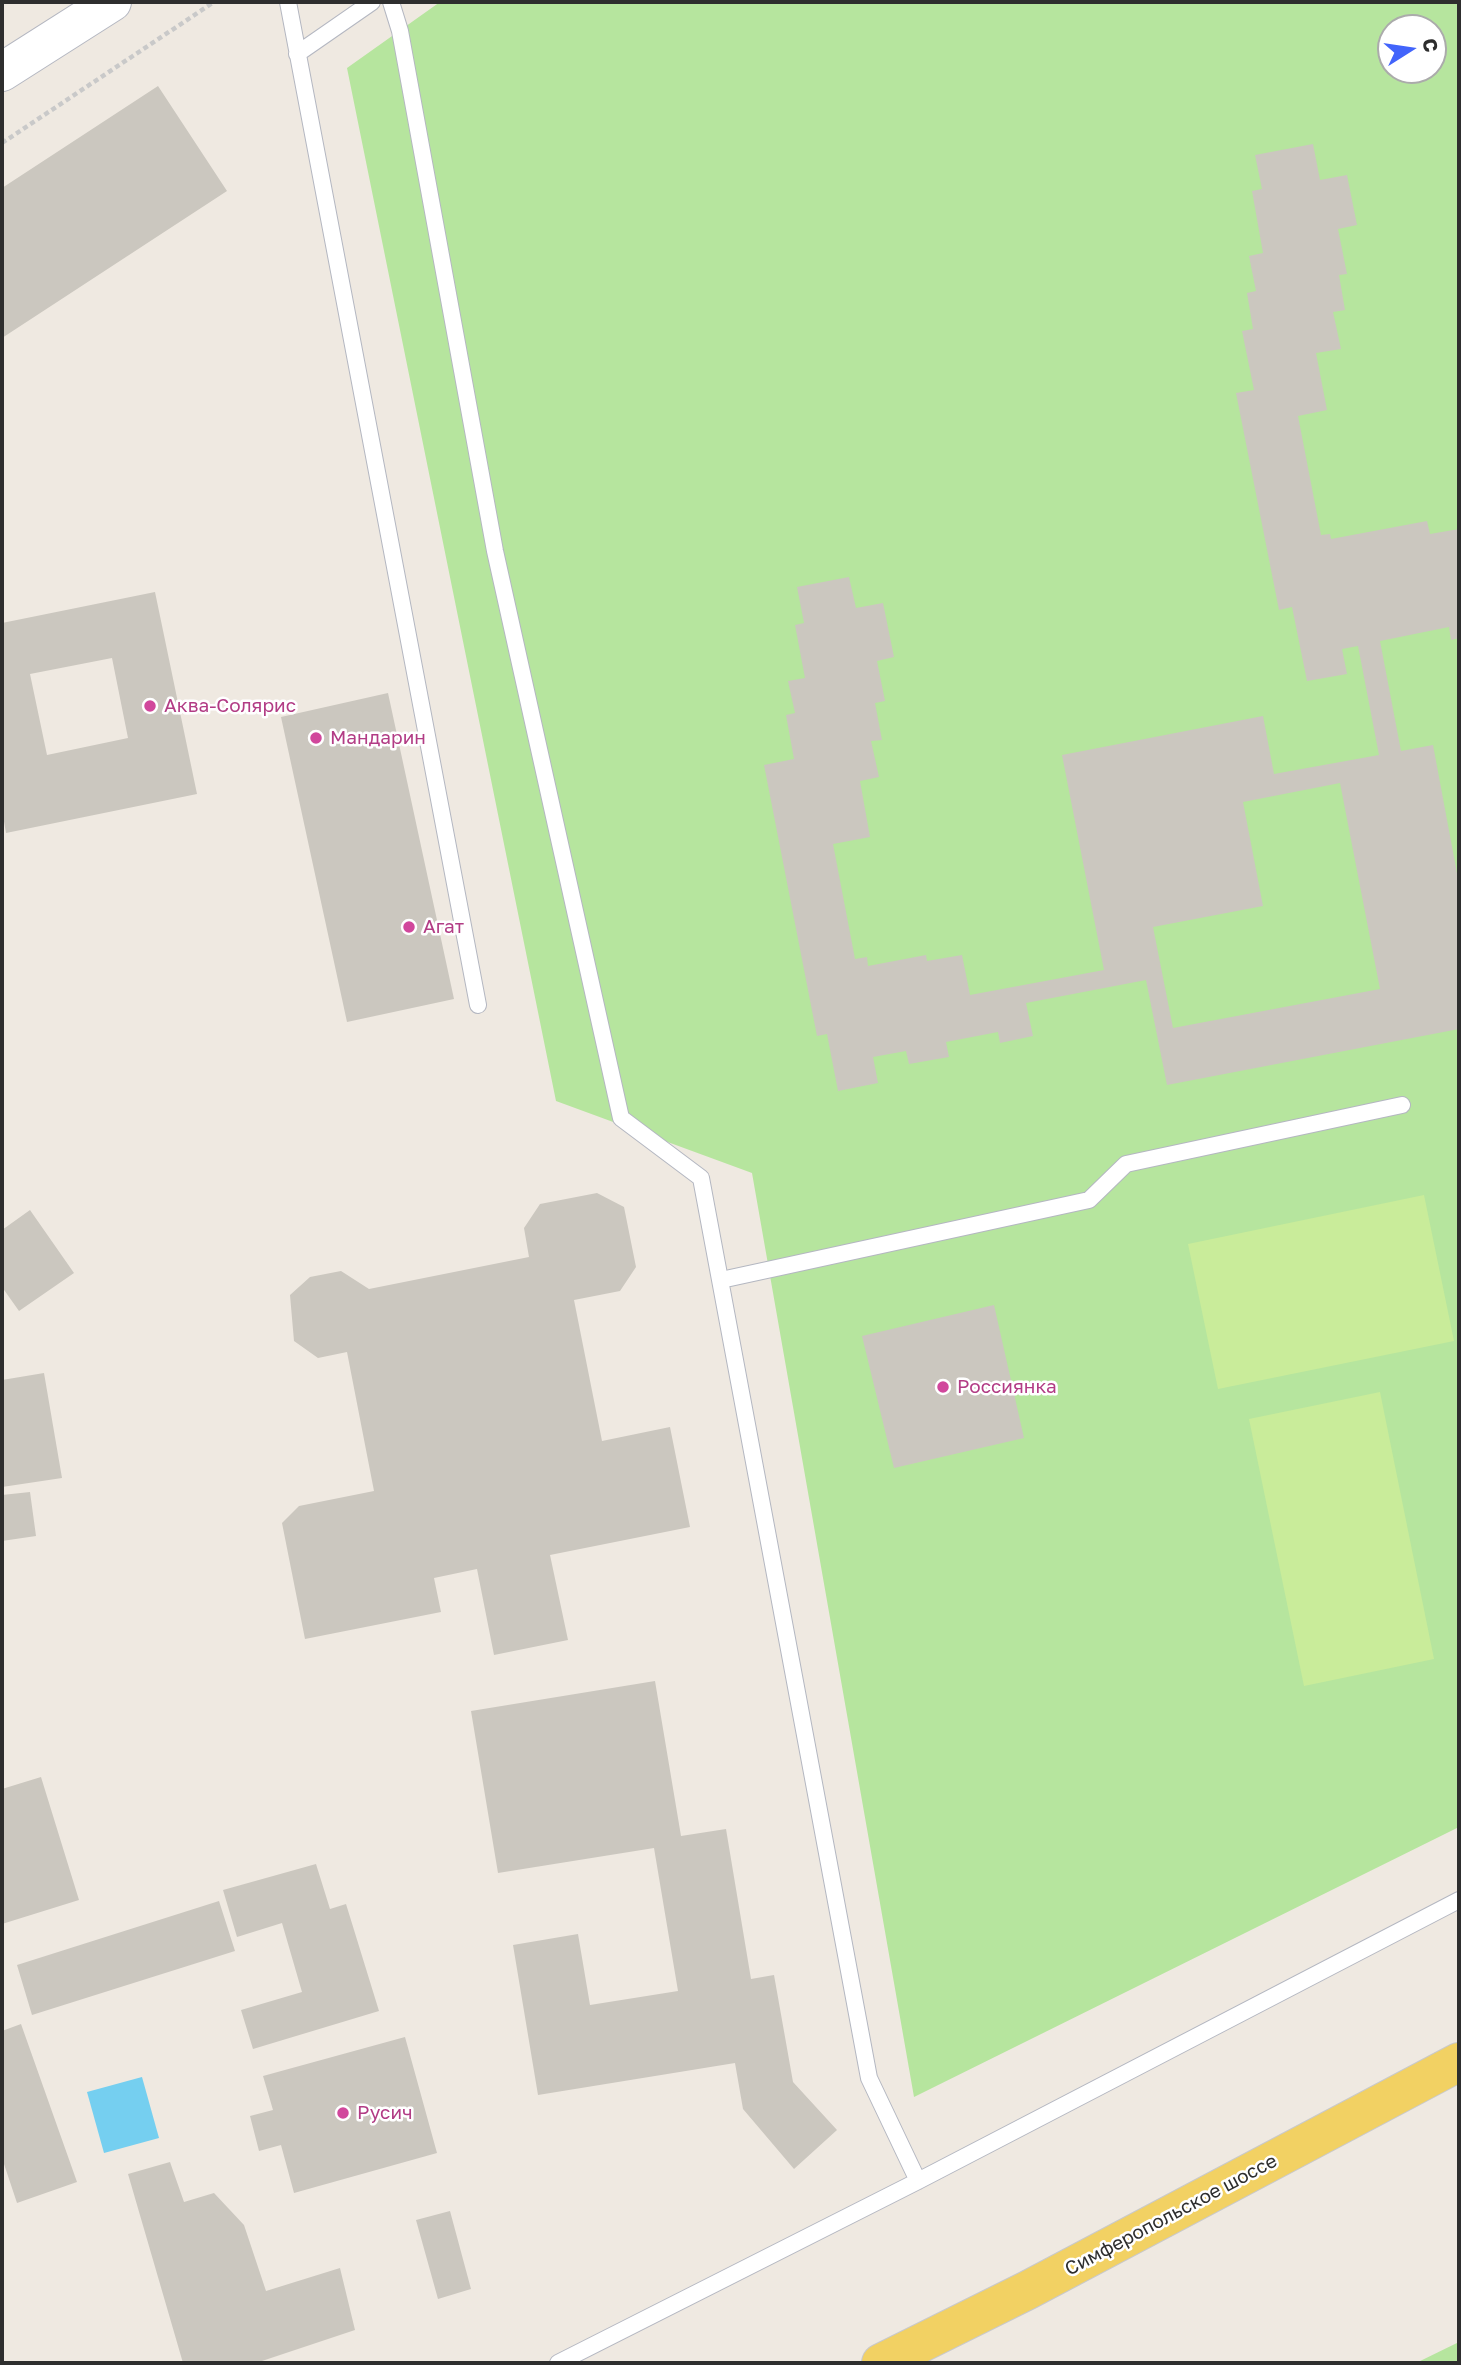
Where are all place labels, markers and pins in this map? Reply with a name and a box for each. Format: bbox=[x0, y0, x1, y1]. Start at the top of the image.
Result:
place label: Аква-Солярис bbox=[164, 695, 296, 717]
marker: Аква-Солярис bbox=[142, 698, 158, 714]
place label: Мандарин bbox=[330, 727, 426, 749]
marker: Мандарин bbox=[308, 730, 324, 746]
place label: Агат bbox=[423, 916, 464, 938]
marker: Агат bbox=[401, 919, 417, 935]
place label: Россиянка bbox=[957, 1376, 1057, 1398]
marker: Россиянка bbox=[935, 1379, 951, 1395]
place label: Русич bbox=[357, 2102, 413, 2124]
marker: Русич bbox=[335, 2105, 351, 2121]

